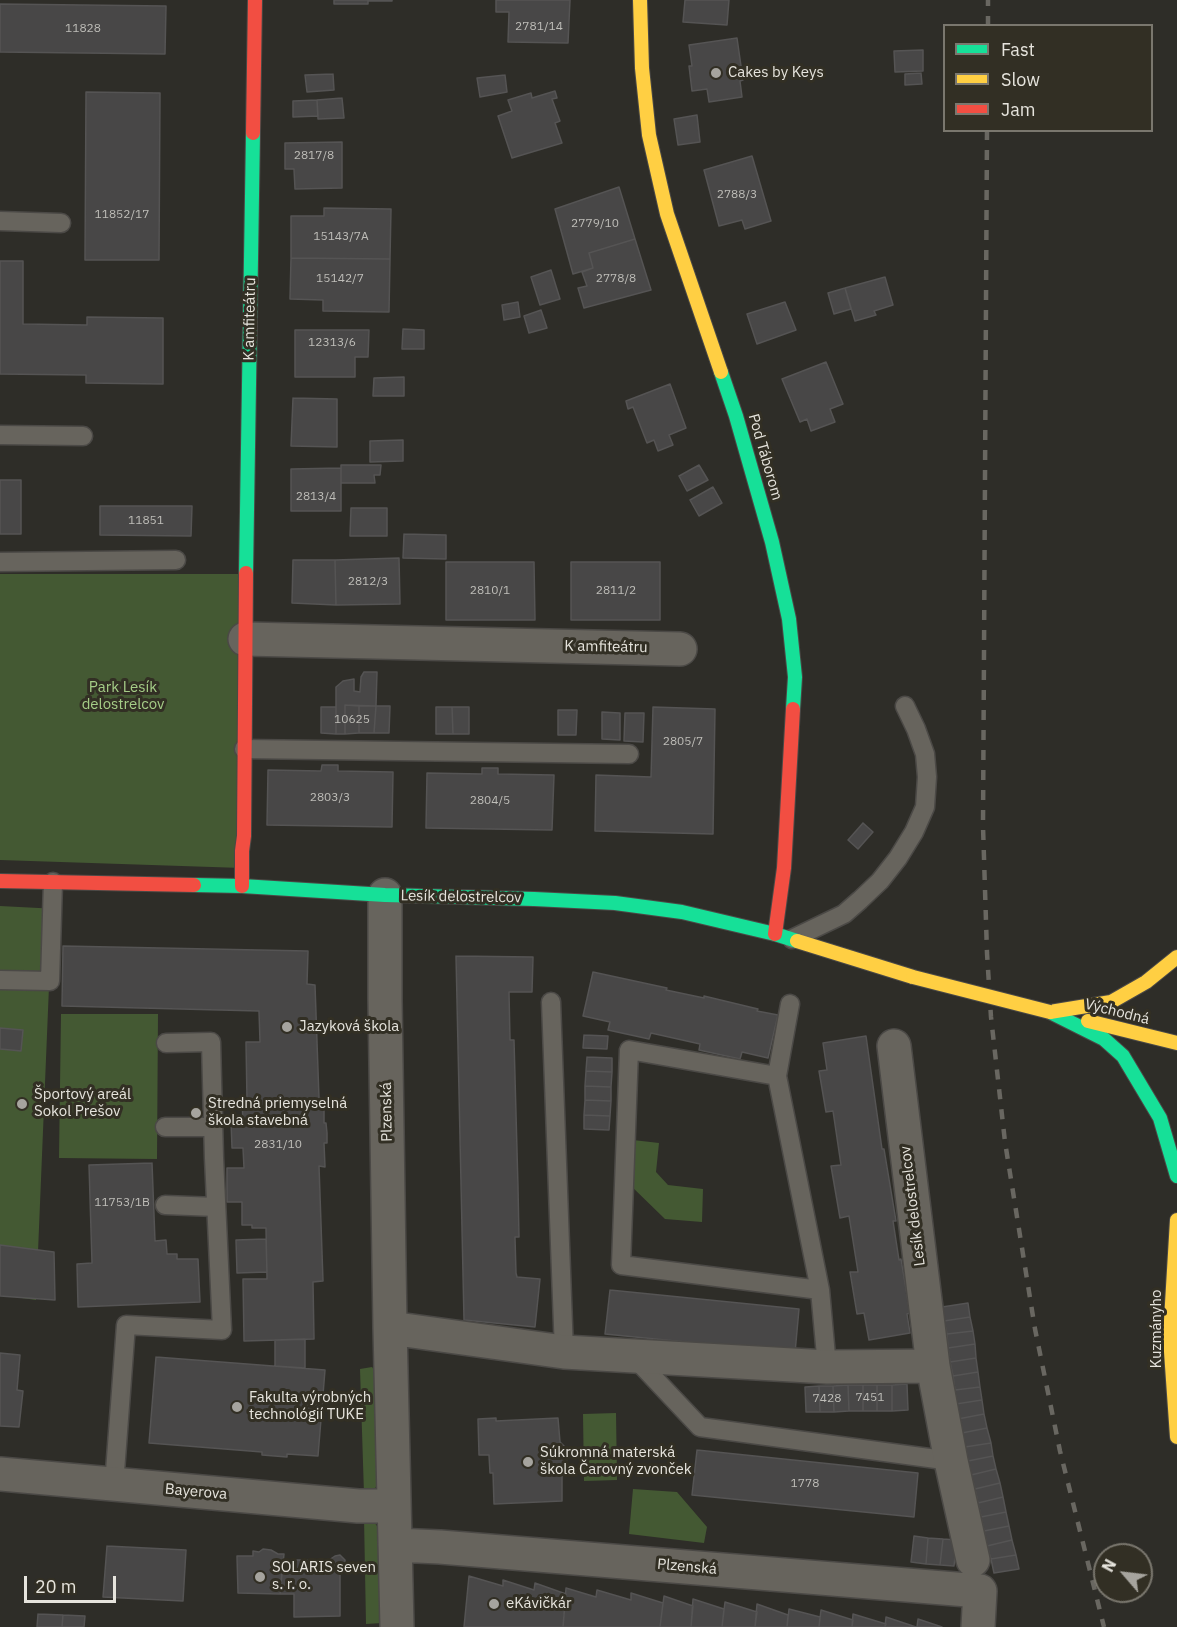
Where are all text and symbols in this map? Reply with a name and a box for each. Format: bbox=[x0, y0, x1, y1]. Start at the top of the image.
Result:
house number: 2781/14 bbox=[515, 20, 563, 34]
house number: 11828 bbox=[65, 22, 101, 36]
legend bbox=[943, 24, 1153, 132]
text: Fast bbox=[1001, 38, 1035, 61]
place label: Cakes by Keys bbox=[728, 64, 824, 82]
marker: Cakes by Keys bbox=[709, 66, 723, 80]
text: Slow bbox=[1001, 68, 1040, 91]
text: Jam bbox=[1001, 98, 1036, 121]
house number: 2817/8 bbox=[294, 149, 334, 163]
house number: 2788/3 bbox=[717, 188, 757, 202]
house number: 11852/17 bbox=[95, 208, 149, 222]
house number: 2779/10 bbox=[571, 217, 619, 231]
house number: 15143/7A bbox=[313, 230, 369, 244]
house number: 15142/7 bbox=[316, 272, 364, 286]
house number: 2778/8 bbox=[596, 272, 636, 286]
street label: K amfiteátru bbox=[240, 277, 260, 361]
house number: 12313/6 bbox=[308, 336, 356, 350]
street label: Pod Táborom bbox=[744, 412, 786, 502]
house number: 2813/4 bbox=[296, 490, 336, 504]
house number: 11851 bbox=[128, 514, 164, 528]
house number: 2812/3 bbox=[348, 575, 388, 589]
house number: 2810/1 bbox=[470, 584, 510, 598]
house number: 2811/2 bbox=[596, 584, 636, 598]
street label: K amfiteátru bbox=[564, 637, 648, 657]
park label: Park Lesík delostrelcov bbox=[82, 679, 164, 714]
house number: 10625 bbox=[334, 713, 370, 727]
house number: 2805/7 bbox=[663, 735, 703, 749]
house number: 2803/3 bbox=[310, 791, 350, 805]
house number: 2804/5 bbox=[470, 794, 510, 808]
street label: Lesík delostrelcov bbox=[400, 887, 522, 907]
street label: Východná bbox=[1083, 995, 1151, 1029]
place label: Jazyková škola bbox=[299, 1018, 399, 1036]
marker: Jazyková škola bbox=[280, 1020, 294, 1034]
street label: Plzenská bbox=[377, 1082, 397, 1142]
place label: Športový areál Sokol Prešov bbox=[34, 1086, 131, 1121]
place label: Stredná priemyselná škola stavebná bbox=[208, 1095, 347, 1130]
marker: Športový areál Sokol Prešov bbox=[15, 1097, 29, 1111]
marker: Stredná priemyselná škola stavebná bbox=[189, 1106, 203, 1120]
house number: 2831/10 bbox=[254, 1138, 302, 1152]
street label: Lesík delostrelcov bbox=[897, 1145, 929, 1267]
house number: 11753/1B bbox=[94, 1196, 150, 1210]
street label: Kuzmányho bbox=[1148, 1290, 1166, 1368]
place label: Fakulta výrobných technológií TUKE bbox=[249, 1389, 371, 1424]
house number: 7451 bbox=[856, 1391, 884, 1405]
house number: 7428 bbox=[813, 1392, 841, 1406]
marker: Fakulta výrobných technológií TUKE bbox=[230, 1400, 244, 1414]
place label: Súkromná materská škola Čarovný zvonček bbox=[540, 1444, 692, 1479]
marker: Súkromná materská škola Čarovný zvonček bbox=[521, 1455, 535, 1469]
house number: 1778 bbox=[791, 1477, 819, 1491]
street label: Bayerova bbox=[164, 1480, 228, 1504]
north arrow bbox=[1093, 1543, 1153, 1603]
street label: Plzenská bbox=[656, 1555, 718, 1579]
text: N bbox=[1097, 1556, 1120, 1575]
place label: SOLARIS seven s. r. o. bbox=[272, 1559, 376, 1594]
scale bar bbox=[27, 1564, 118, 1602]
marker: SOLARIS seven s. r. o. bbox=[253, 1570, 267, 1584]
text: 20 m bbox=[35, 1575, 77, 1598]
place label: eKávičkár bbox=[506, 1595, 571, 1613]
marker: eKávičkár bbox=[487, 1597, 501, 1611]

